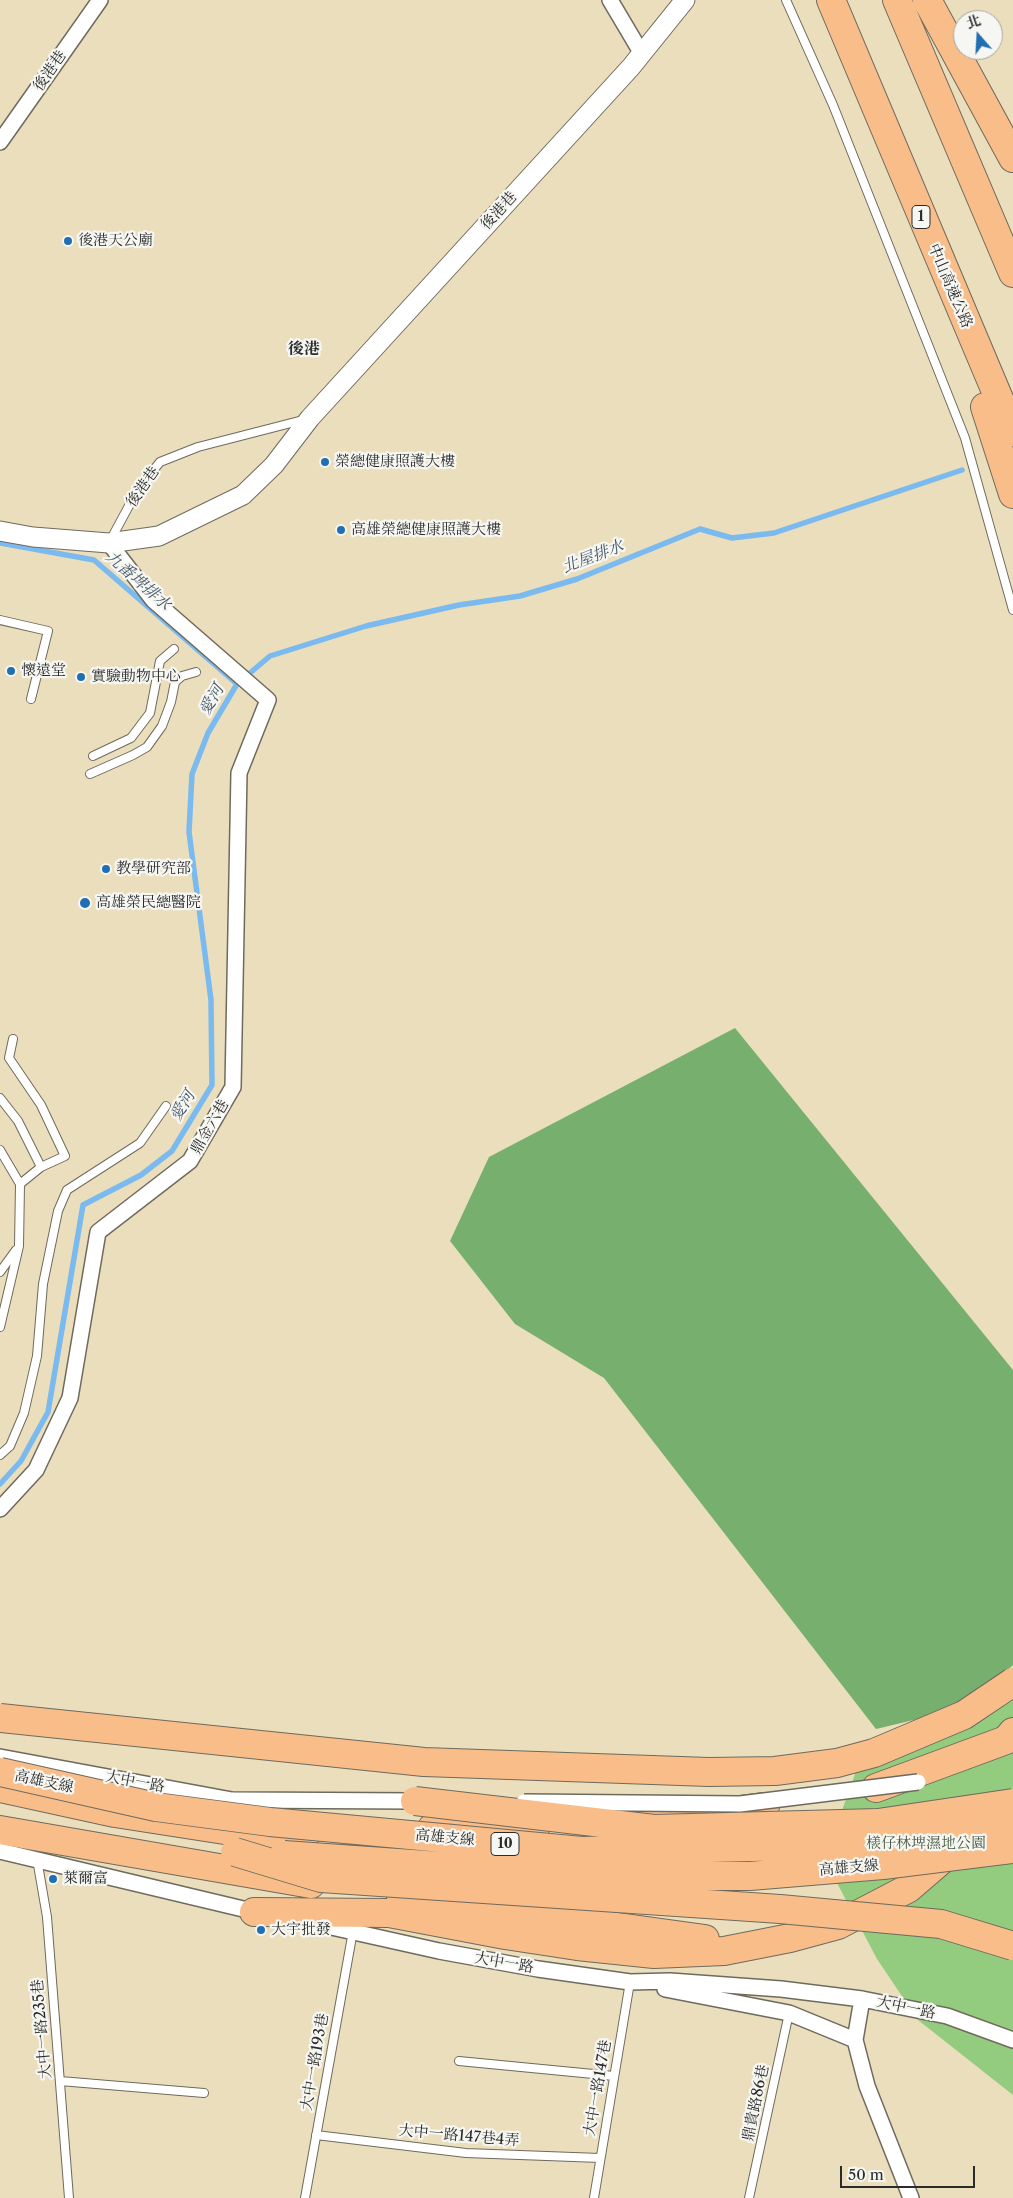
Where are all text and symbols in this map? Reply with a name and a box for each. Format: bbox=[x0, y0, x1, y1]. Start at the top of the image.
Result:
north arrow bbox=[953, 10, 1003, 60]
text: 北 bbox=[964, 11, 983, 33]
street label: 後港巷 bbox=[30, 47, 70, 95]
street label: 後港巷 bbox=[477, 188, 521, 234]
road number: 1 bbox=[912, 206, 930, 228]
place label: 後港天公廟 bbox=[78, 232, 153, 250]
marker: 後港天公廟 bbox=[62, 235, 74, 247]
street label: 中山高速公路 bbox=[924, 241, 976, 331]
district label: 後港 bbox=[288, 339, 320, 359]
place label: 榮總健康照護大樓 bbox=[335, 453, 455, 471]
marker: 榮總健康照護大樓 bbox=[319, 456, 331, 468]
street label: 後港巷 bbox=[123, 463, 163, 511]
place label: 高雄榮總健康照護大樓 bbox=[351, 521, 501, 539]
marker: 高雄榮總健康照護大樓 bbox=[335, 524, 347, 536]
water label: 北屋排水 bbox=[560, 537, 626, 577]
water label: 九番埤排水 bbox=[102, 548, 174, 614]
place label: 懷遠堂 bbox=[21, 662, 66, 680]
marker: 懷遠堂 bbox=[5, 665, 17, 677]
place label: 實驗動物中心 bbox=[91, 668, 181, 686]
marker: 實驗動物中心 bbox=[75, 671, 87, 683]
water label: 愛河 bbox=[196, 681, 228, 719]
place label: 教學研究部 bbox=[116, 860, 191, 878]
marker: 教學研究部 bbox=[100, 863, 112, 875]
place label: 高雄榮民總醫院 bbox=[96, 894, 201, 912]
marker: 高雄榮民總醫院 bbox=[78, 896, 92, 910]
water label: 愛河 bbox=[167, 1087, 199, 1125]
street label: 鼎金六巷 bbox=[187, 1097, 233, 1157]
street label: 高雄支線 bbox=[13, 1767, 75, 1797]
street label: 大中一路 bbox=[104, 1767, 166, 1797]
street label: 高雄支線 bbox=[414, 1826, 476, 1850]
road number: 10 bbox=[491, 1832, 519, 1856]
park label: 檨仔林埤濕地公園 bbox=[866, 1835, 986, 1853]
street label: 高雄支線 bbox=[818, 1856, 880, 1880]
place label: 萊爾富 bbox=[63, 1870, 108, 1888]
marker: 萊爾富 bbox=[47, 1873, 59, 1885]
place label: 大宇批發 bbox=[271, 1921, 331, 1939]
marker: 大宇批發 bbox=[255, 1924, 267, 1936]
street label: 大中一路 bbox=[473, 1949, 535, 1977]
street label: 大中一路235巷 bbox=[29, 1978, 55, 2080]
street label: 大中一路 bbox=[875, 1993, 937, 2023]
street label: 大中一路193巷 bbox=[298, 2012, 332, 2112]
street label: 大中一路147巷 bbox=[581, 2038, 615, 2138]
street label: 鼎貴路86巷 bbox=[739, 2063, 773, 2143]
street label: 大中一路147巷4弄 bbox=[398, 2122, 520, 2150]
scale bar bbox=[843, 2156, 978, 2188]
text: 50 m bbox=[848, 2165, 884, 2184]

